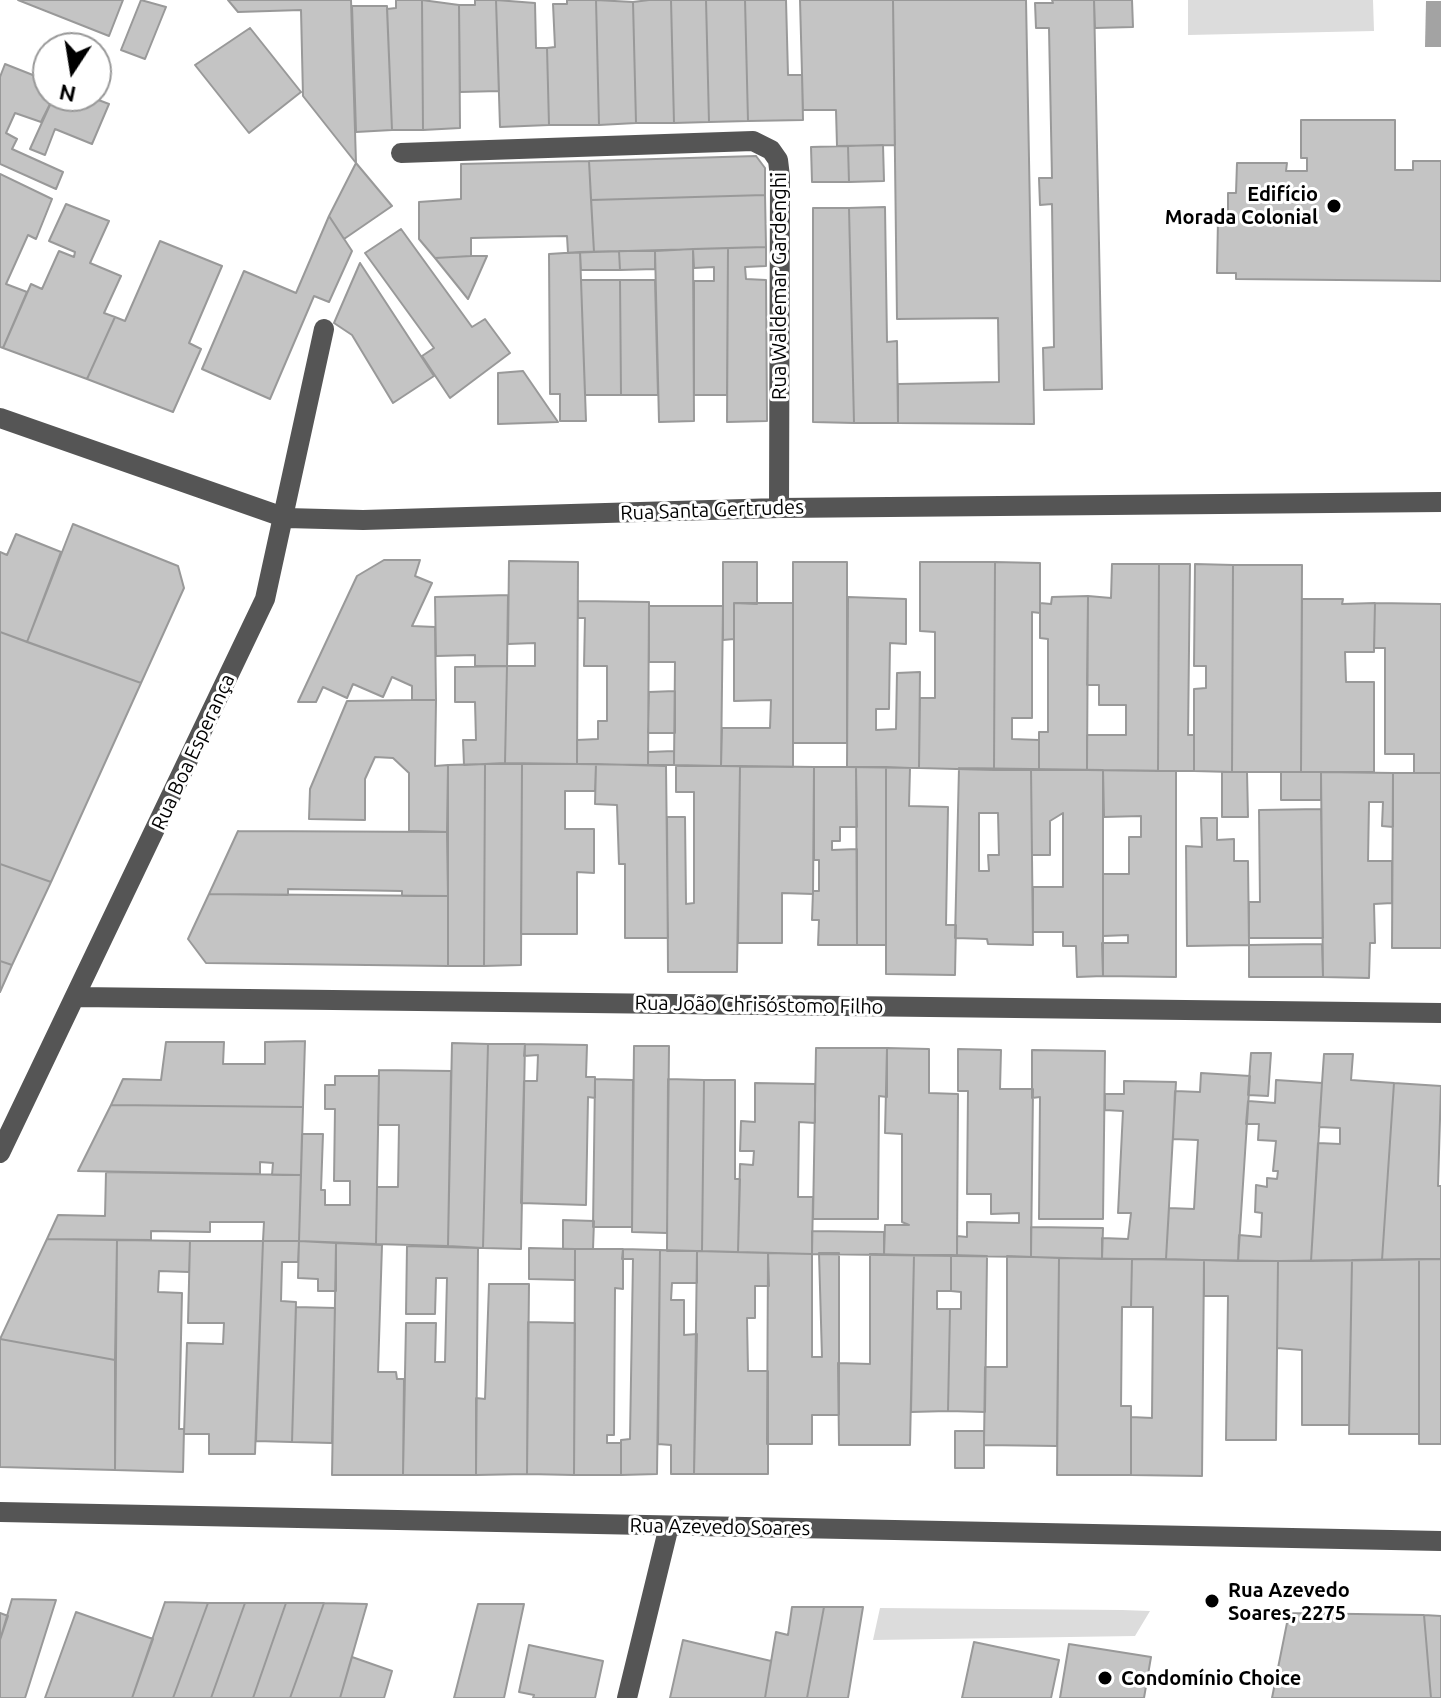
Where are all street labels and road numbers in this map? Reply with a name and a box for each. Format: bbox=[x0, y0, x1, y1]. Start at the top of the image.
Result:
street label: Rua Waldemar Gardenghi bbox=[767, 172, 791, 400]
street label: Rua Santa Gertrudes bbox=[620, 495, 804, 525]
street label: Rua Boa Esperança bbox=[146, 670, 240, 834]
street label: Rua João Chrisóstomo Filho bbox=[634, 991, 884, 1019]
street label: Rua Azevedo Soares bbox=[630, 1513, 810, 1541]

